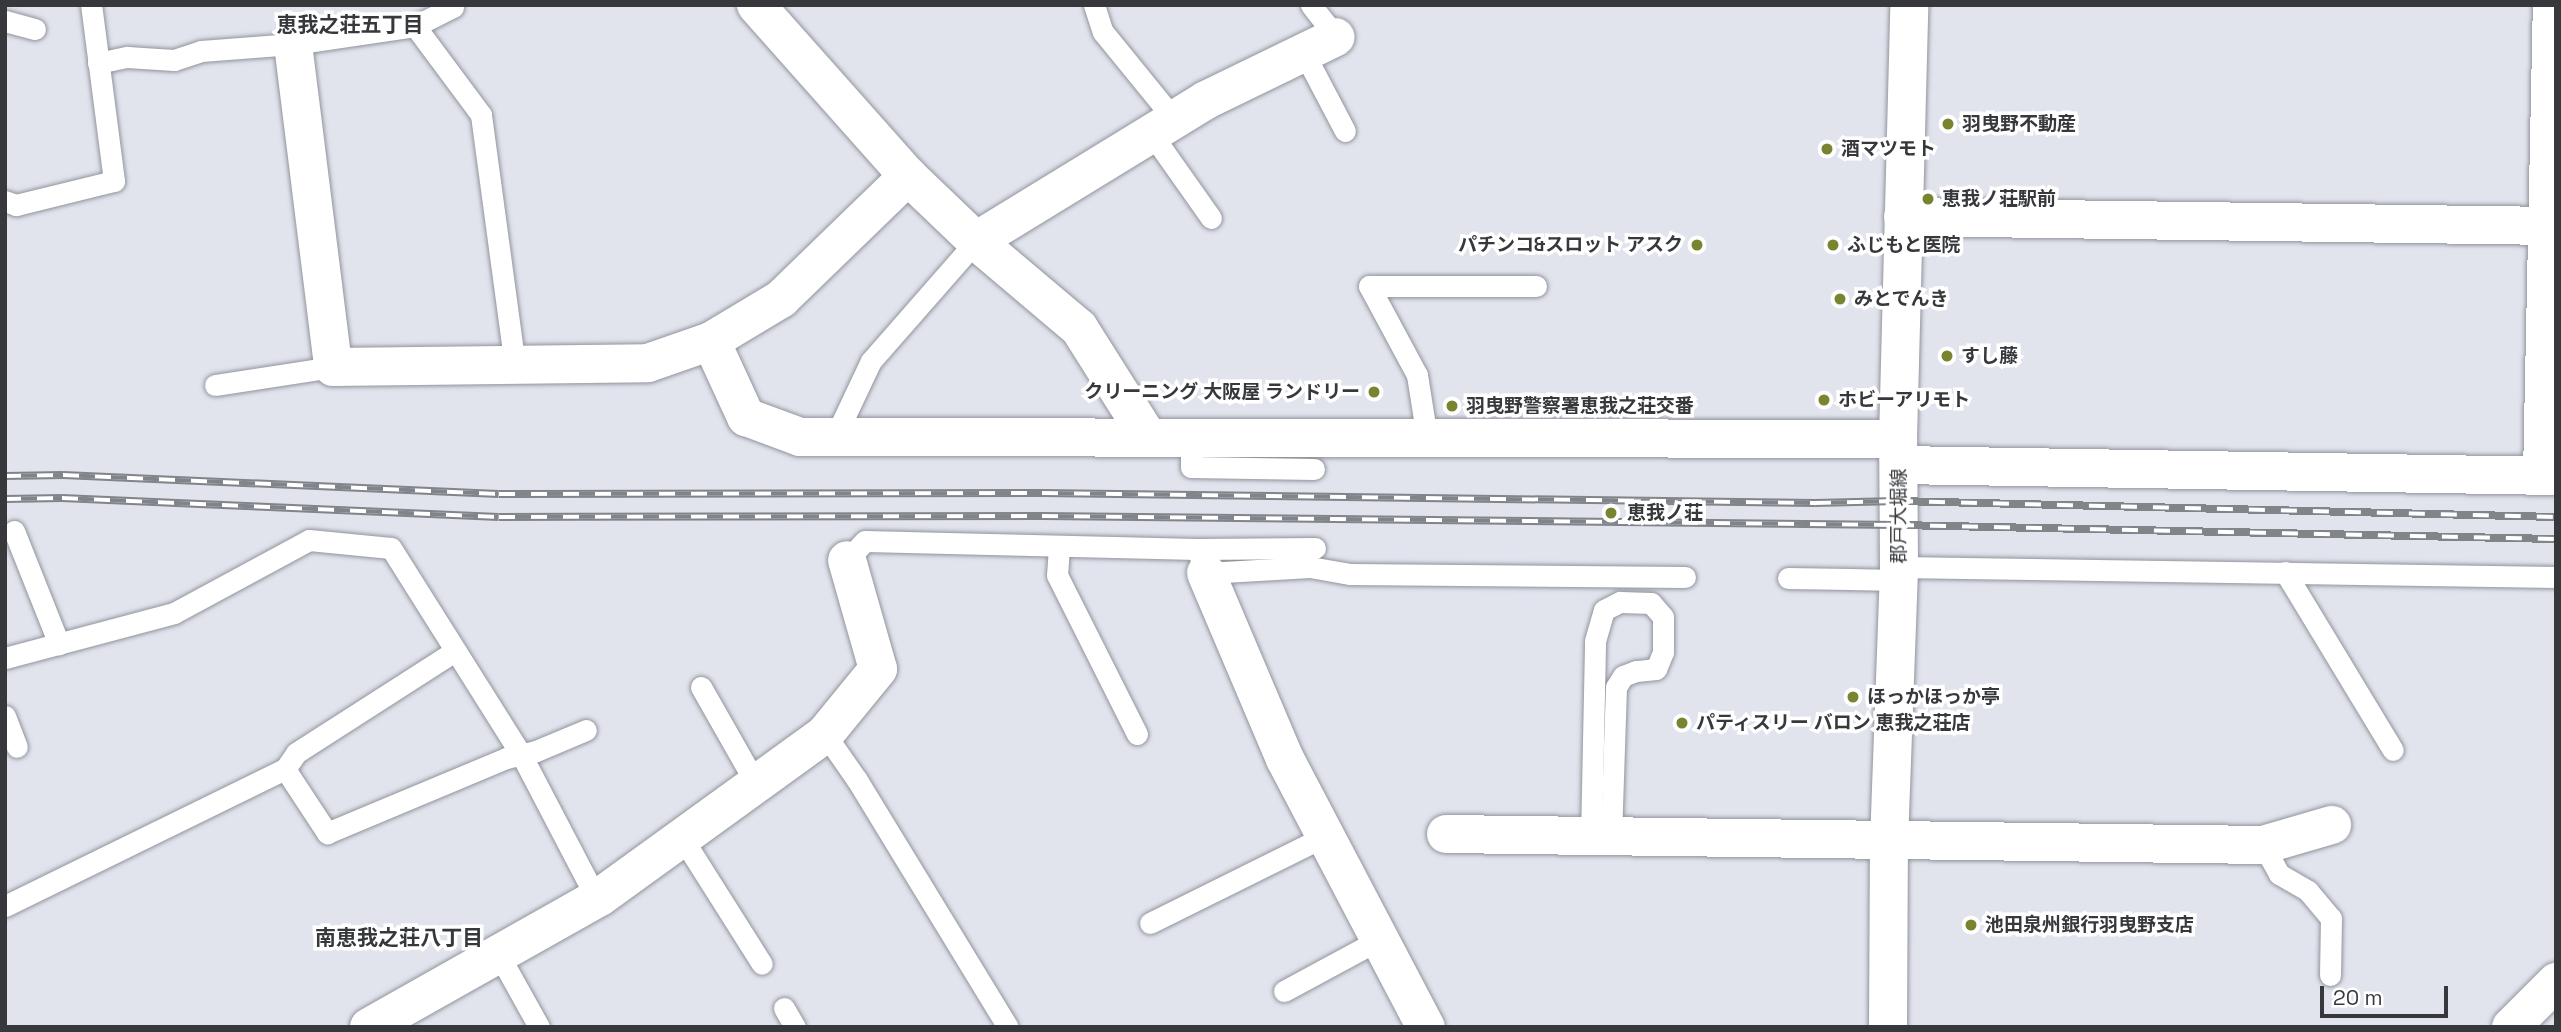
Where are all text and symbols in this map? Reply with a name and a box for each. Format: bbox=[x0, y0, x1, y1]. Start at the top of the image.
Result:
district label: 恵我之荘五丁目 bbox=[277, 12, 423, 38]
place label: 羽曳野不動産 bbox=[1962, 113, 2076, 135]
marker: 羽曳野不動産 bbox=[1940, 116, 1956, 132]
place label: 酒マツモト bbox=[1841, 138, 1936, 160]
marker: 酒マツモト bbox=[1819, 141, 1835, 157]
place label: 恵我ノ荘駅前 bbox=[1942, 188, 2056, 210]
marker: 恵我ノ荘駅前 bbox=[1920, 191, 1936, 207]
place label: パチンコ&スロット アスク bbox=[1458, 234, 1683, 256]
place label: ふじもと医院 bbox=[1847, 234, 1961, 256]
marker: パチンコ&スロット アスク bbox=[1689, 237, 1705, 253]
marker: ふじもと医院 bbox=[1825, 237, 1841, 253]
place label: みとでんき bbox=[1854, 288, 1949, 310]
marker: みとでんき bbox=[1832, 291, 1848, 307]
place label: すし藤 bbox=[1961, 345, 2018, 367]
marker: すし藤 bbox=[1939, 348, 1955, 364]
place label: クリーニング 大阪屋 ランドリー bbox=[1084, 381, 1360, 403]
marker: クリーニング 大阪屋 ランドリー bbox=[1366, 384, 1382, 400]
place label: ホビーアリモト bbox=[1838, 389, 1971, 411]
marker: ホビーアリモト bbox=[1816, 392, 1832, 408]
place label: 羽曳野警察署恵我之荘交番 bbox=[1466, 395, 1694, 417]
marker: 羽曳野警察署恵我之荘交番 bbox=[1444, 398, 1460, 414]
street label: 郡戸大堀線 bbox=[1888, 469, 1910, 563]
place label: 恵我ノ荘 bbox=[1627, 502, 1703, 524]
marker: 恵我ノ荘 bbox=[1601, 503, 1621, 523]
place label: ほっかほっか亭 bbox=[1867, 686, 2000, 708]
marker: ほっかほっか亭 bbox=[1845, 689, 1861, 705]
place label: パティスリー バロン 恵我之荘店 bbox=[1696, 712, 1972, 734]
marker: パティスリー バロン 恵我之荘店 bbox=[1674, 715, 1690, 731]
place label: 池田泉州銀行羽曳野支店 bbox=[1985, 914, 2194, 936]
marker: 池田泉州銀行羽曳野支店 bbox=[1963, 917, 1979, 933]
district label: 南恵我之荘八丁目 bbox=[315, 925, 483, 951]
scale bar bbox=[2323, 972, 2451, 1016]
text: 20 m bbox=[2333, 984, 2383, 1011]

